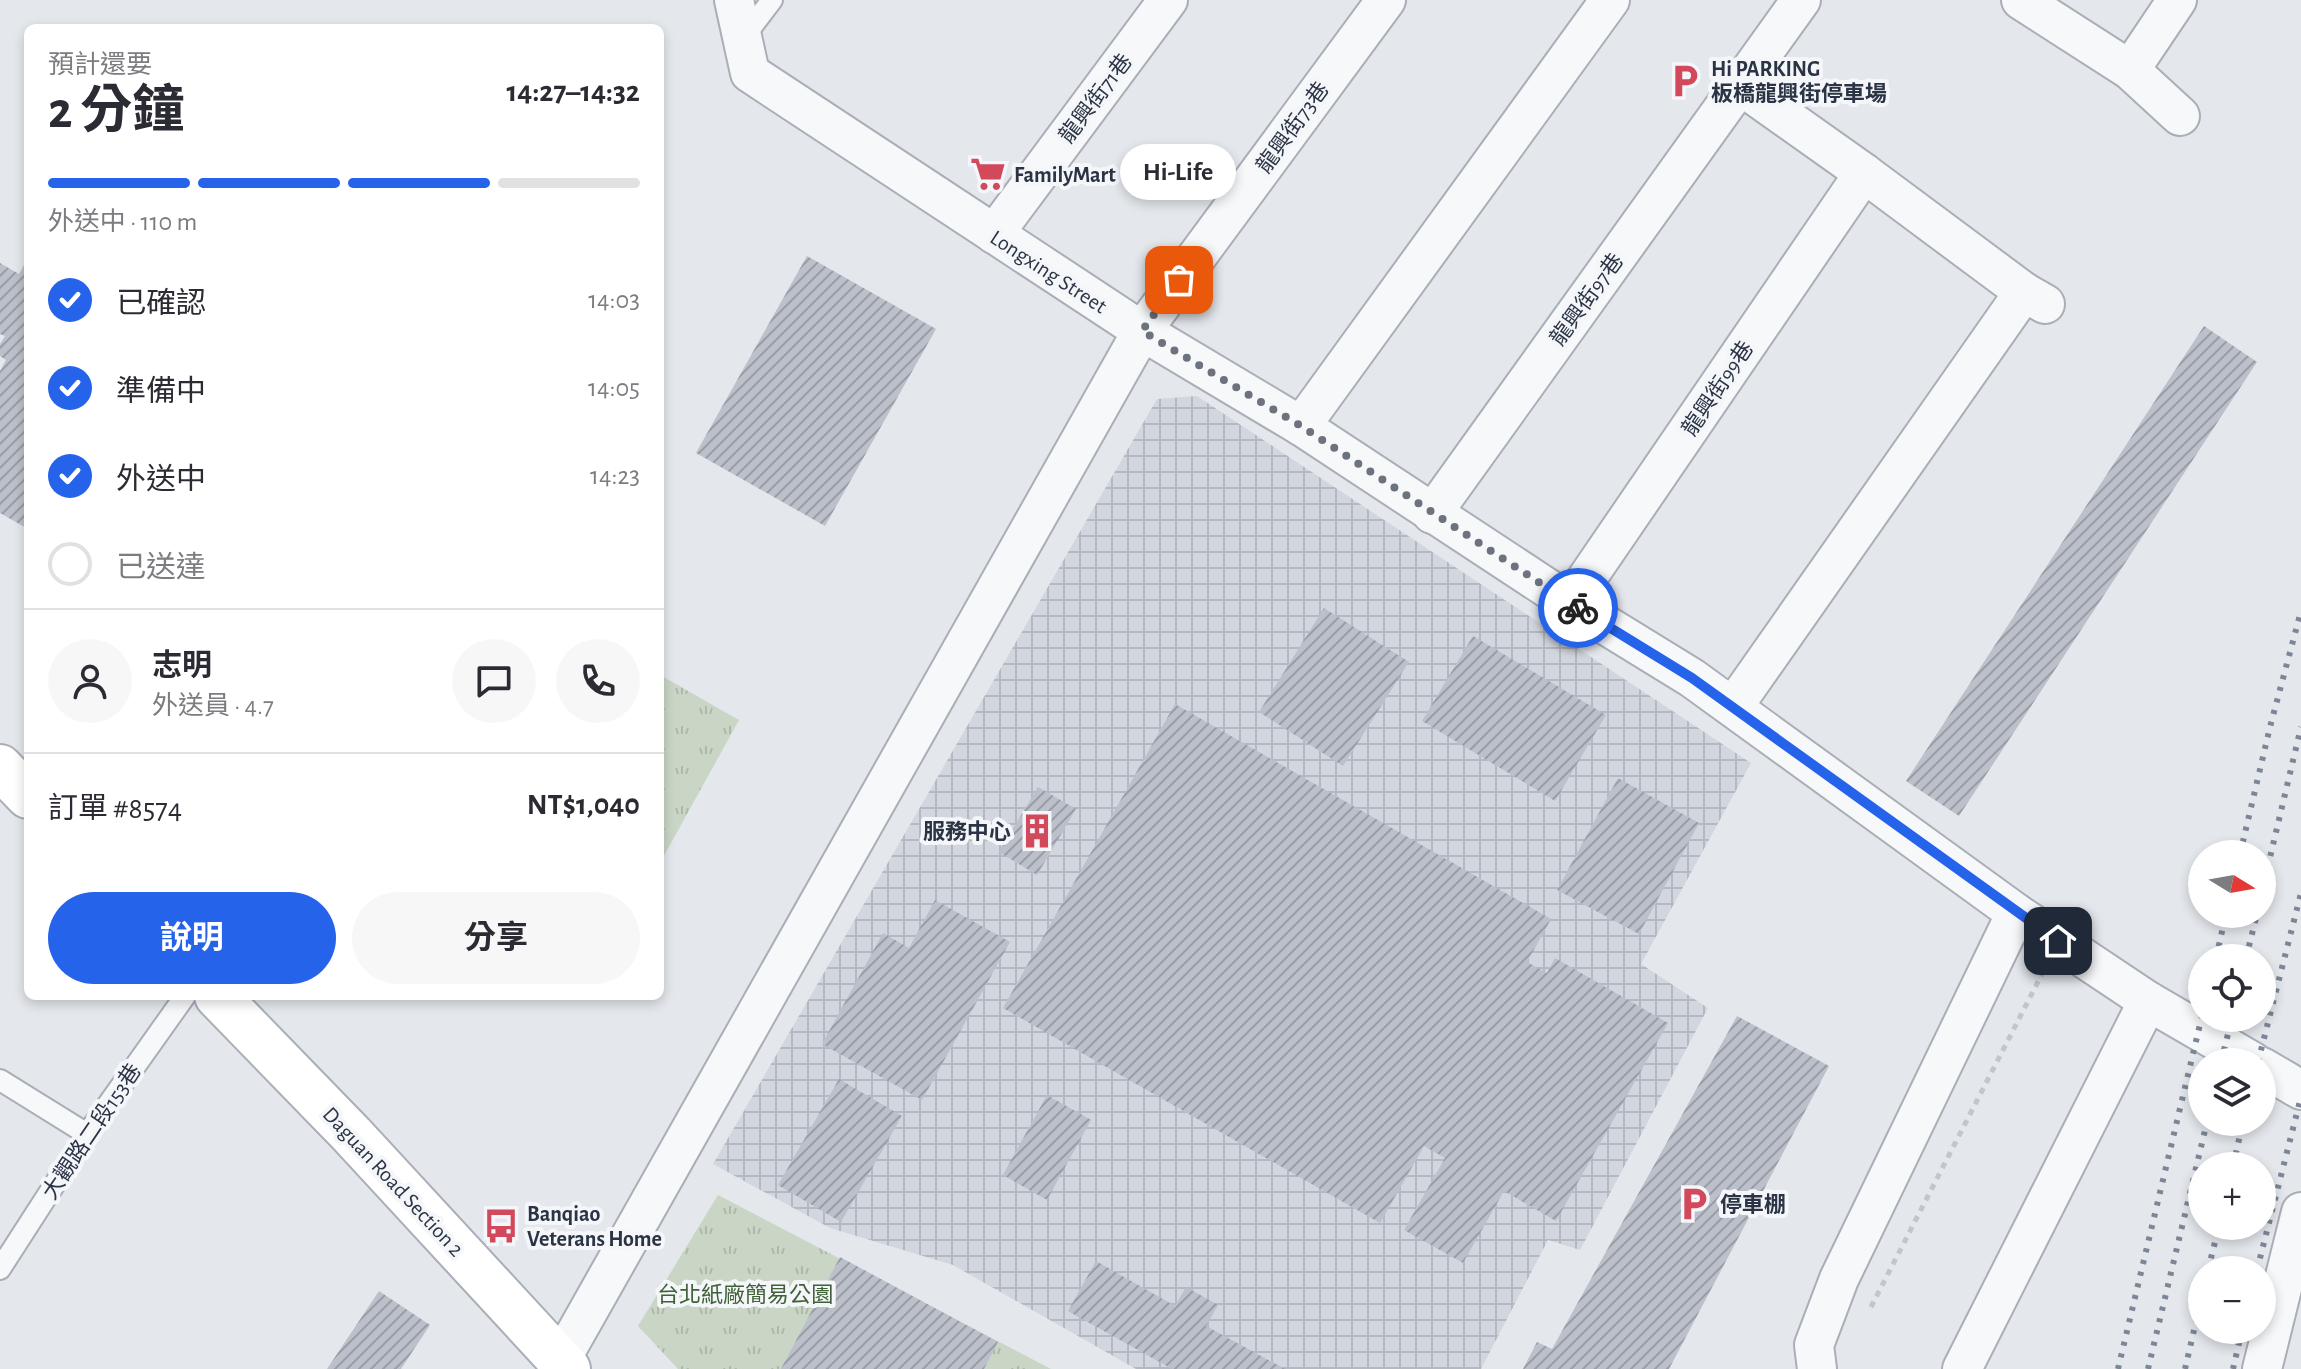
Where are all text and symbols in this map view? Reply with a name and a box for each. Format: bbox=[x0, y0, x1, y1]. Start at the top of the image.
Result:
street label: 龍興街71巷 bbox=[1055, 50, 1136, 147]
text: 預計還要 bbox=[48, 52, 152, 78]
place label: Hi PARKING 板橋龍興街停車場 bbox=[1711, 58, 1887, 105]
parking icon: Hi PARKING 板橋龍興街停車場 bbox=[1666, 62, 1704, 100]
text: 14:27–14:32 bbox=[507, 77, 640, 107]
street label: 龍興街73巷 bbox=[1252, 78, 1333, 177]
text: 2 分鐘 bbox=[48, 85, 184, 137]
callout: Hi-Life bbox=[1121, 144, 1237, 200]
supermarket icon: FamilyMart bbox=[969, 155, 1007, 193]
text: Hi-Life bbox=[1143, 159, 1213, 185]
place label: FamilyMart bbox=[1014, 164, 1116, 187]
text: 外送中 · 110 m bbox=[48, 209, 197, 235]
street label: Longxing Street bbox=[986, 226, 1111, 318]
pin bbox=[1145, 246, 1213, 314]
street label: 龍興街97巷 bbox=[1546, 249, 1627, 350]
icon: bag bbox=[1157, 258, 1201, 302]
icon: check bbox=[48, 278, 92, 322]
text: 14:03 bbox=[588, 287, 640, 313]
text: 已確認 bbox=[116, 289, 206, 319]
street label: 龍興街99巷 bbox=[1677, 337, 1757, 440]
icon: check bbox=[48, 366, 92, 410]
text: 14:05 bbox=[588, 375, 640, 401]
text: 準備中 bbox=[116, 377, 206, 407]
icon: check bbox=[48, 454, 92, 498]
text: 14:23 bbox=[590, 463, 640, 489]
text: 外送中 bbox=[116, 465, 206, 495]
text: 已送達 bbox=[116, 553, 206, 583]
courier bbox=[1538, 568, 1618, 648]
icon: bike bbox=[1556, 586, 1600, 630]
button: person bbox=[48, 639, 132, 723]
button: chat bbox=[452, 639, 536, 723]
button: phone bbox=[556, 639, 640, 723]
text: 志明 bbox=[152, 651, 212, 681]
text: 外送員 · 4.7 bbox=[152, 693, 274, 719]
text: NT$1,040 bbox=[527, 790, 640, 820]
text: 訂單 #8574 bbox=[48, 794, 182, 824]
building icon: 服務中心 bbox=[1018, 812, 1056, 850]
place label: 服務中心 bbox=[923, 820, 1011, 843]
north arrow bbox=[2188, 840, 2276, 928]
map controls bbox=[2188, 840, 2276, 1344]
button: 說明 bbox=[48, 892, 336, 984]
button: 分享 bbox=[352, 892, 640, 984]
pin bbox=[2024, 907, 2092, 975]
icon: home bbox=[2036, 919, 2080, 963]
button: locate bbox=[2188, 944, 2276, 1032]
button: layers bbox=[2188, 1048, 2276, 1136]
street label: 大觀路二段153巷 bbox=[38, 1059, 145, 1203]
street label: Daguan Road Section 2 bbox=[319, 1103, 468, 1261]
button: + bbox=[2188, 1152, 2276, 1240]
parking icon: 停車棚 bbox=[1675, 1185, 1713, 1223]
place label: 停車棚 bbox=[1720, 1193, 1786, 1216]
place label: Banqiao Veterans Home bbox=[527, 1203, 662, 1250]
bus stop icon: Banqiao Veterans Home bbox=[482, 1207, 520, 1245]
button: − bbox=[2188, 1256, 2276, 1344]
park label: 台北紙廠簡易公園 bbox=[657, 1283, 833, 1306]

